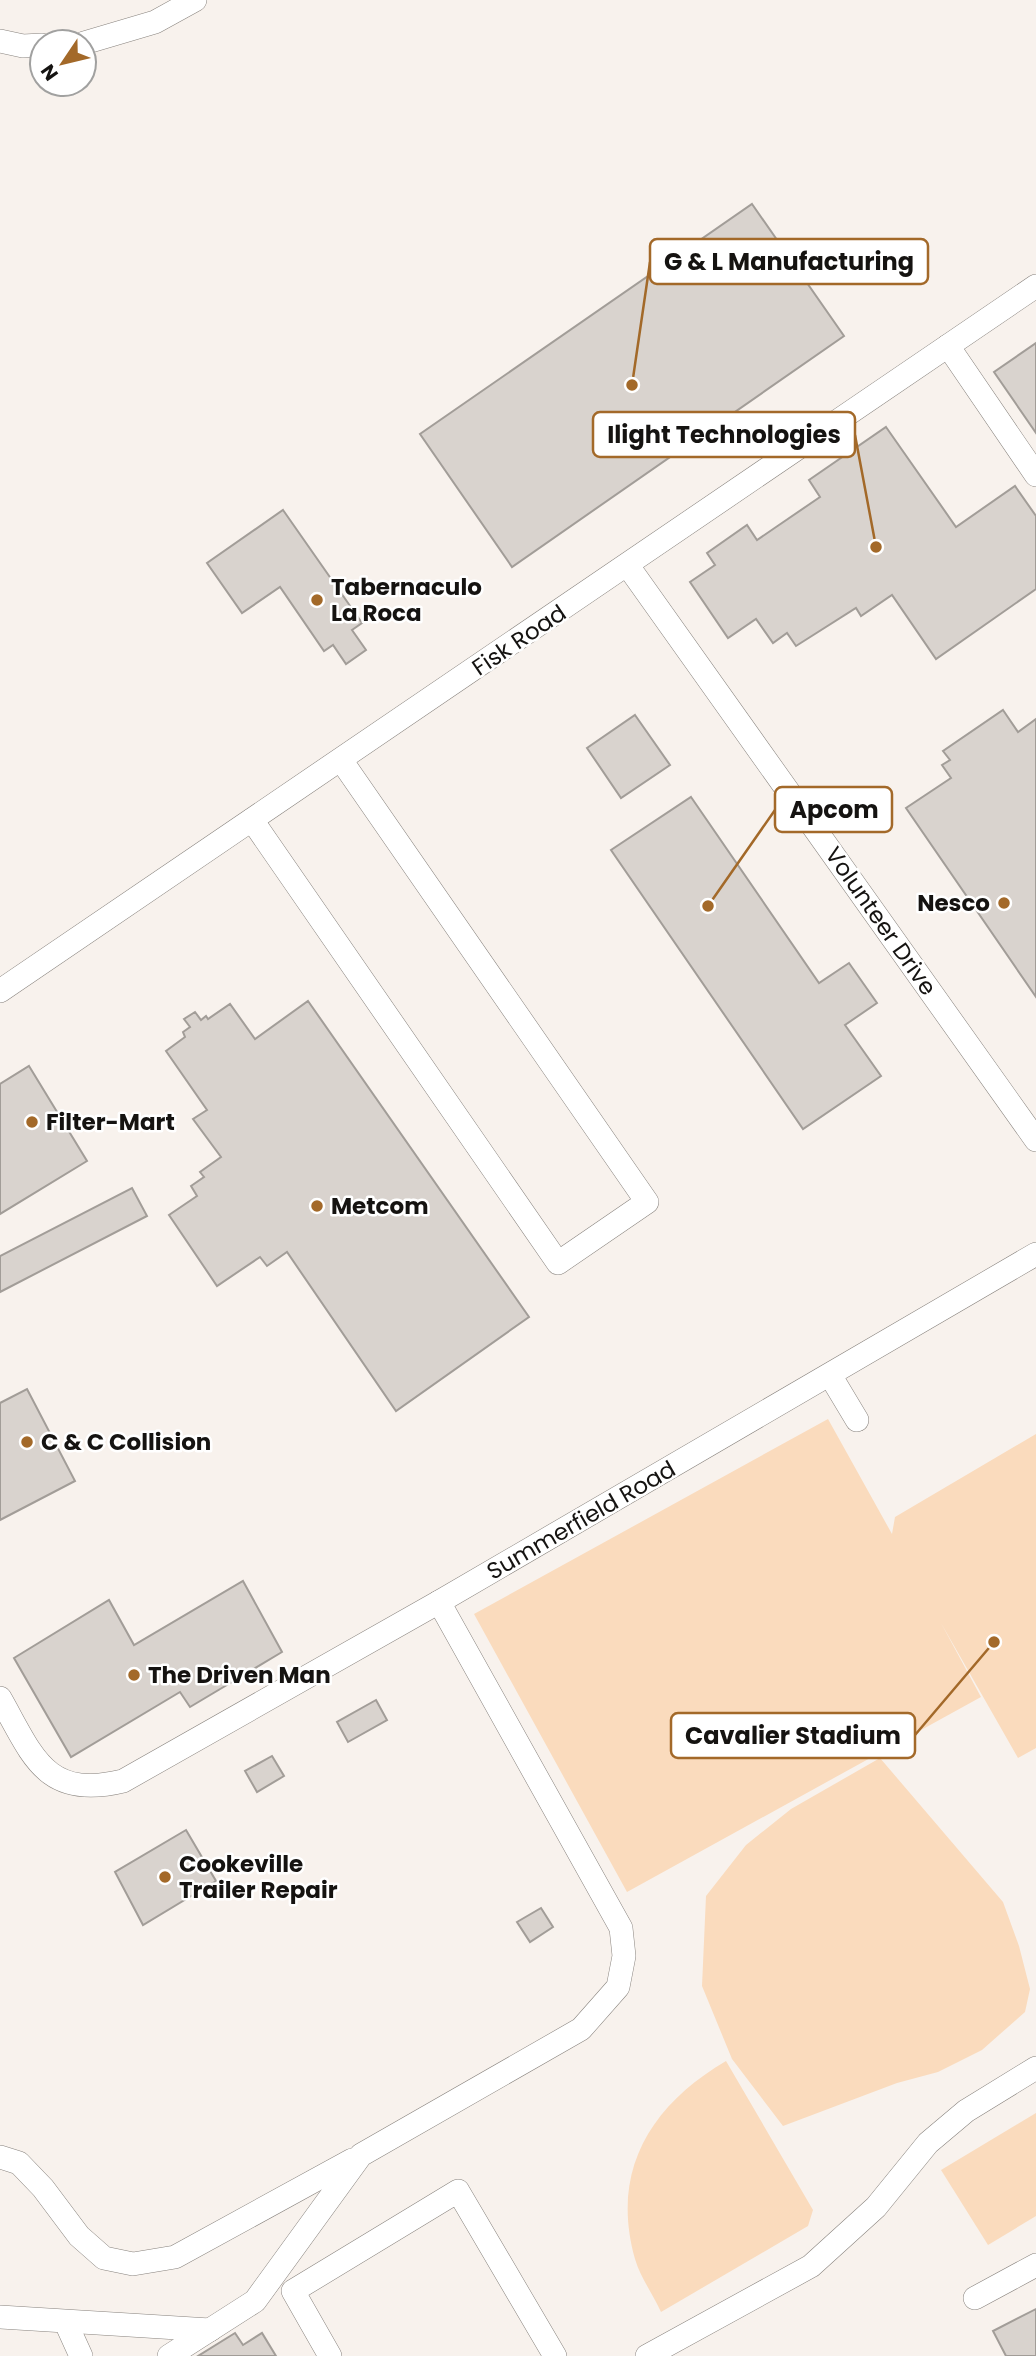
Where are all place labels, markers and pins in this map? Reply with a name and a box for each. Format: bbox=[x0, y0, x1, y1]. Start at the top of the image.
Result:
callout: G & L Manufacturing bbox=[650, 239, 928, 284]
callout: Ilight Technologies bbox=[593, 412, 855, 457]
place label: Tabernaculo La Roca bbox=[331, 571, 482, 629]
marker: Tabernaculo La Roca bbox=[309, 592, 325, 608]
callout: Apcom bbox=[775, 787, 892, 832]
place label: Nesco bbox=[917, 887, 990, 919]
marker: Nesco bbox=[996, 895, 1012, 911]
place label: Filter-Mart bbox=[46, 1106, 175, 1138]
marker: Filter-Mart bbox=[24, 1114, 40, 1130]
place label: Metcom bbox=[331, 1190, 429, 1222]
marker: Metcom bbox=[309, 1198, 325, 1214]
place label: C & C Collision bbox=[41, 1426, 211, 1458]
marker: C & C Collision bbox=[19, 1434, 35, 1450]
place label: The Driven Man bbox=[148, 1659, 331, 1691]
marker: The Driven Man bbox=[126, 1667, 142, 1683]
callout: Cavalier Stadium bbox=[671, 1713, 915, 1758]
place label: Cookeville Trailer Repair bbox=[179, 1848, 338, 1906]
marker: Cookeville Trailer Repair bbox=[157, 1869, 173, 1885]

